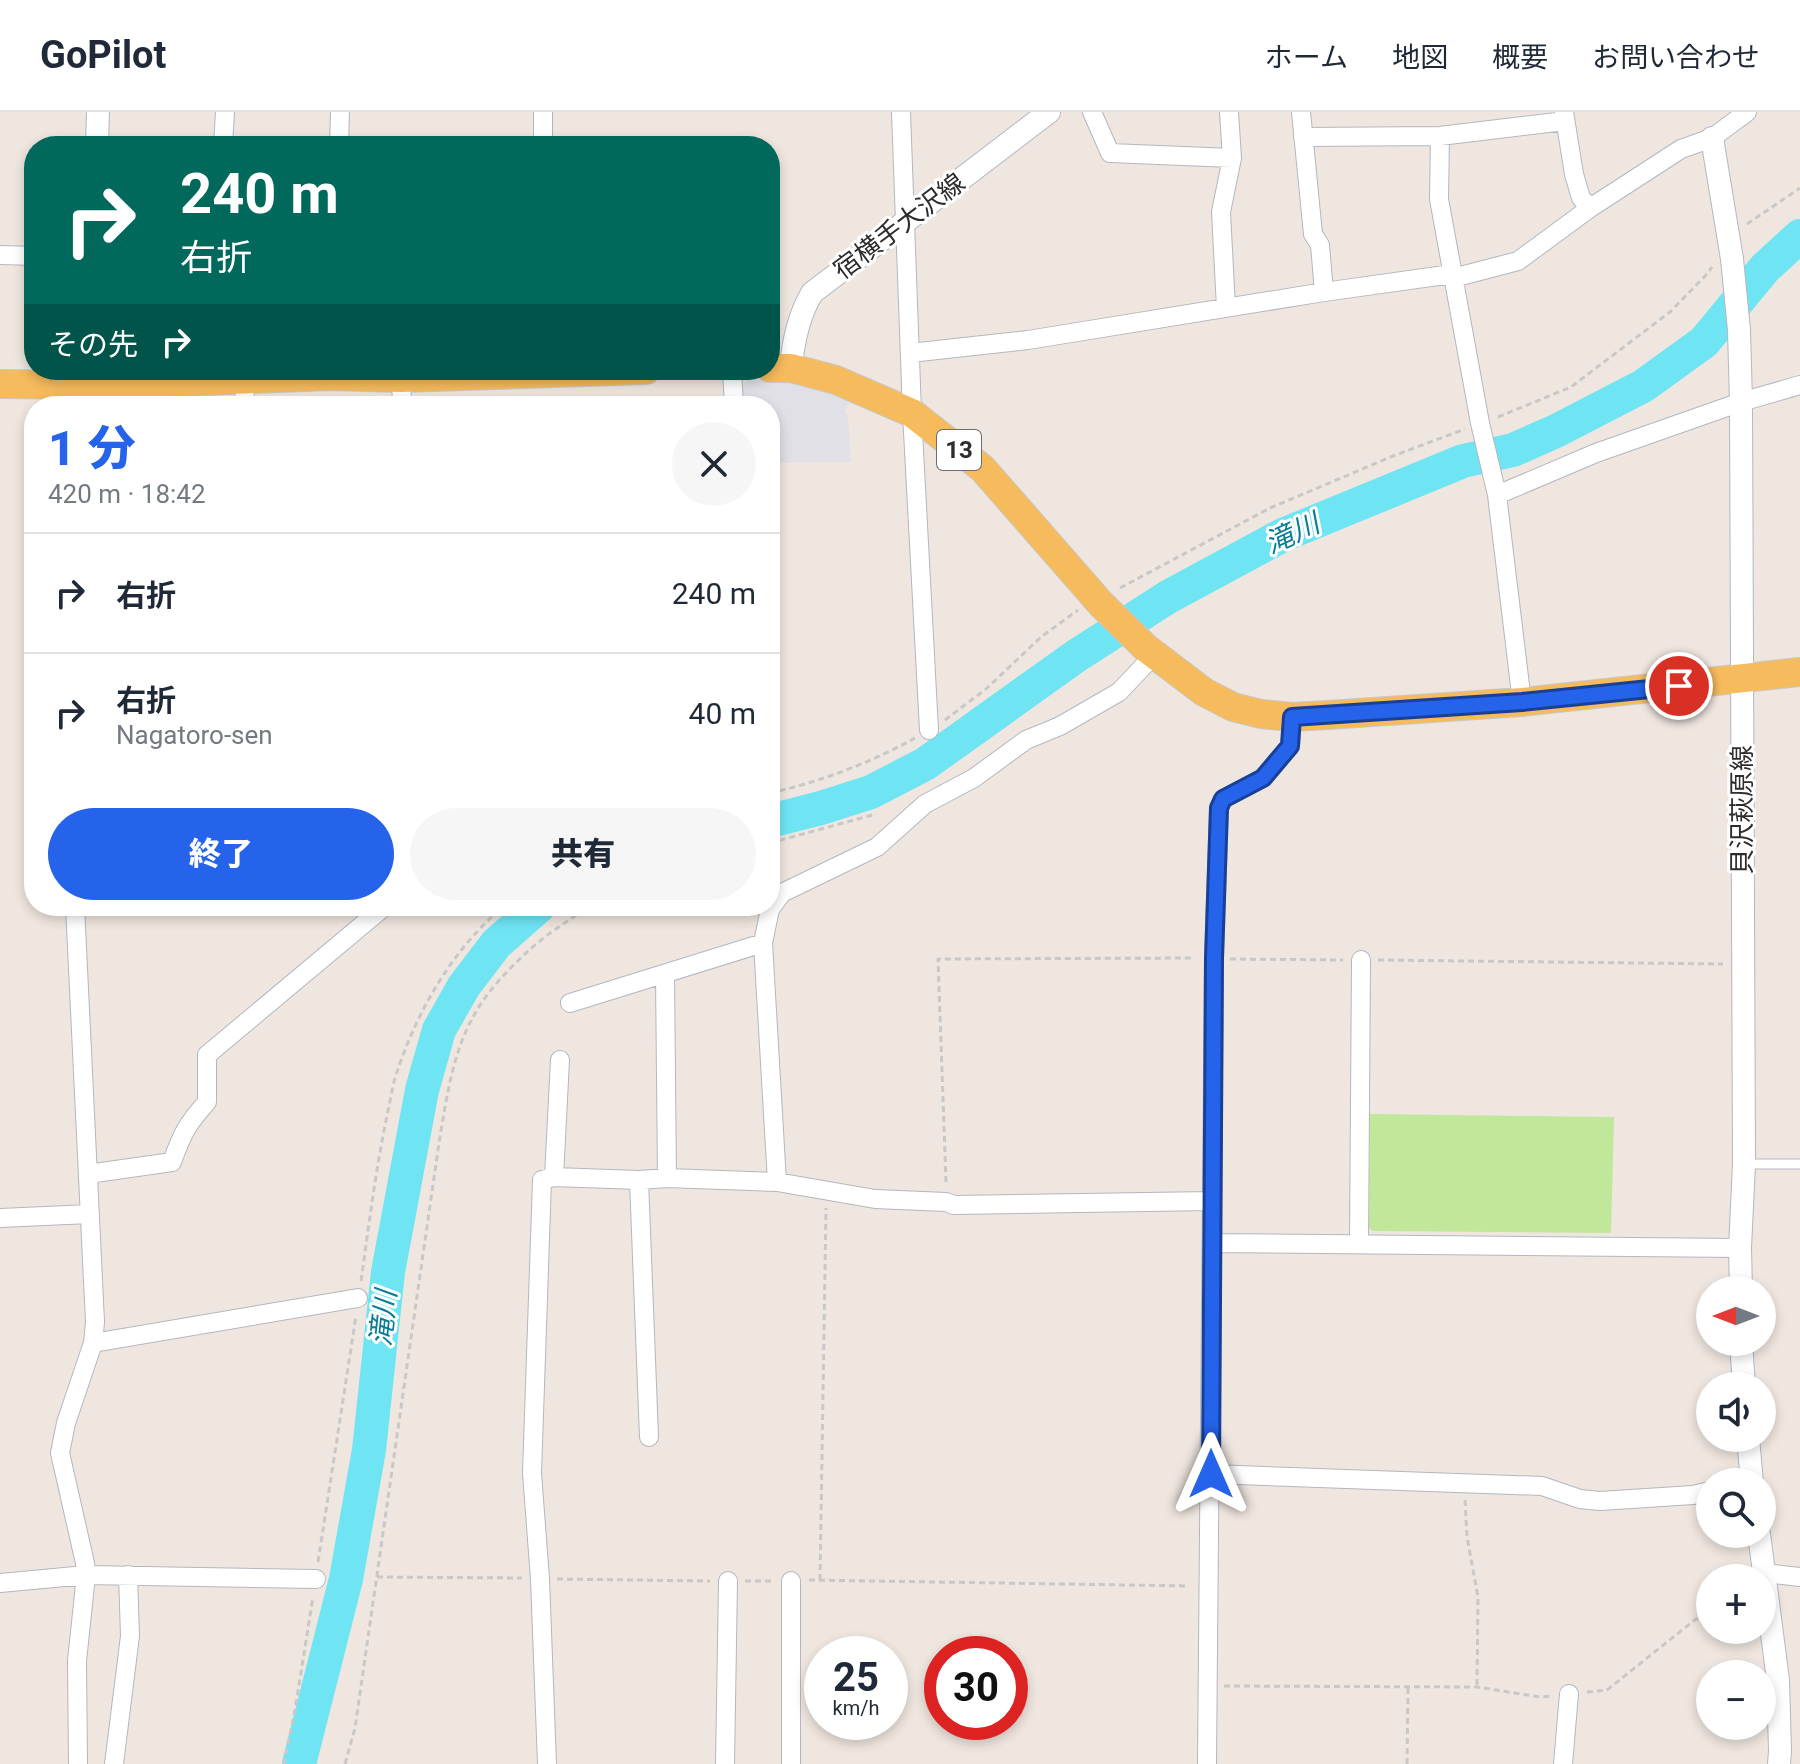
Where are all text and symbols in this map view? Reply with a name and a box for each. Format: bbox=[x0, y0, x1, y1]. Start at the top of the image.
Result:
text: GoPilot bbox=[40, 33, 166, 77]
text: ホーム bbox=[1265, 41, 1348, 74]
text: 地図 bbox=[1392, 41, 1448, 74]
text: 概要 bbox=[1492, 41, 1548, 74]
text: お問い合わせ bbox=[1592, 41, 1760, 74]
text: 240 m bbox=[180, 161, 339, 227]
street label: 宿横手大沢線 bbox=[828, 167, 970, 285]
icon: right bbox=[48, 168, 152, 272]
text: 右折 bbox=[180, 237, 252, 279]
icon: right bbox=[154, 320, 198, 364]
text: その先 bbox=[48, 327, 138, 362]
text: 1 分 bbox=[48, 420, 136, 477]
button: close bbox=[672, 422, 756, 506]
road number: 13 bbox=[937, 430, 981, 470]
text: 420 m · 18:42 bbox=[48, 479, 206, 509]
water label: 滝川 bbox=[1260, 505, 1327, 560]
icon: right bbox=[48, 571, 92, 615]
text: 240 m bbox=[672, 576, 756, 611]
text: 右折 bbox=[116, 578, 176, 613]
pin bbox=[1645, 652, 1713, 720]
icon: arrive bbox=[1657, 664, 1701, 708]
text: 右折 bbox=[116, 683, 176, 718]
icon: right bbox=[48, 691, 92, 735]
text: 40 m bbox=[689, 696, 756, 731]
text: Nagatoro-sen bbox=[116, 720, 273, 750]
street label: 貝沢萩原線 bbox=[1727, 745, 1757, 875]
button: 終了 bbox=[48, 808, 394, 900]
button: 共有 bbox=[410, 808, 756, 900]
north arrow bbox=[1696, 1276, 1776, 1356]
map controls bbox=[1696, 1276, 1776, 1740]
water label: 滝川 bbox=[364, 1286, 403, 1348]
button: sound bbox=[1696, 1372, 1776, 1452]
position arrow bbox=[1169, 1432, 1253, 1516]
button: search bbox=[1696, 1468, 1776, 1548]
button: + bbox=[1696, 1564, 1776, 1644]
speed limit sign: 30 bbox=[924, 1636, 1028, 1740]
text: 25 bbox=[833, 1654, 879, 1701]
button: − bbox=[1696, 1660, 1776, 1740]
text: km/h bbox=[833, 1696, 879, 1720]

